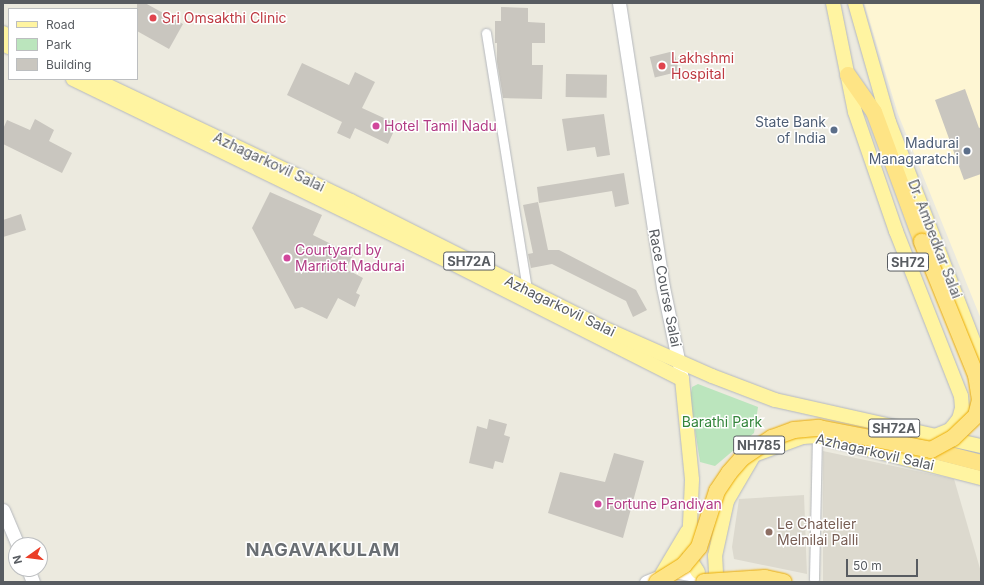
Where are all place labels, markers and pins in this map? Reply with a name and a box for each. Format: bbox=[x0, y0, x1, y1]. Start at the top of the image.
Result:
place label: Sri Omsakthi Clinic bbox=[162, 10, 287, 26]
marker: Sri Omsakthi Clinic bbox=[147, 12, 159, 24]
place label: Lakhshmi Hospital bbox=[671, 50, 734, 82]
marker: Lakhshmi Hospital bbox=[656, 60, 668, 72]
place label: State Bank of India bbox=[755, 114, 826, 146]
place label: Hotel Tamil Nadu bbox=[384, 118, 497, 134]
marker: Hotel Tamil Nadu bbox=[371, 121, 381, 131]
marker: State Bank of India bbox=[829, 125, 839, 135]
place label: Madurai Managaratchi bbox=[869, 135, 959, 168]
marker: Madurai Managaratchi bbox=[962, 146, 972, 156]
place label: Courtyard by Marriott Madurai bbox=[295, 242, 405, 274]
marker: Courtyard by Marriott Madurai bbox=[282, 253, 292, 263]
place label: Fortune Pandiyan bbox=[606, 496, 722, 512]
marker: Fortune Pandiyan bbox=[593, 499, 603, 509]
place label: Le Chatelier Melnilai Palli bbox=[777, 516, 858, 548]
marker: Le Chatelier Melnilai Palli bbox=[764, 527, 774, 537]

